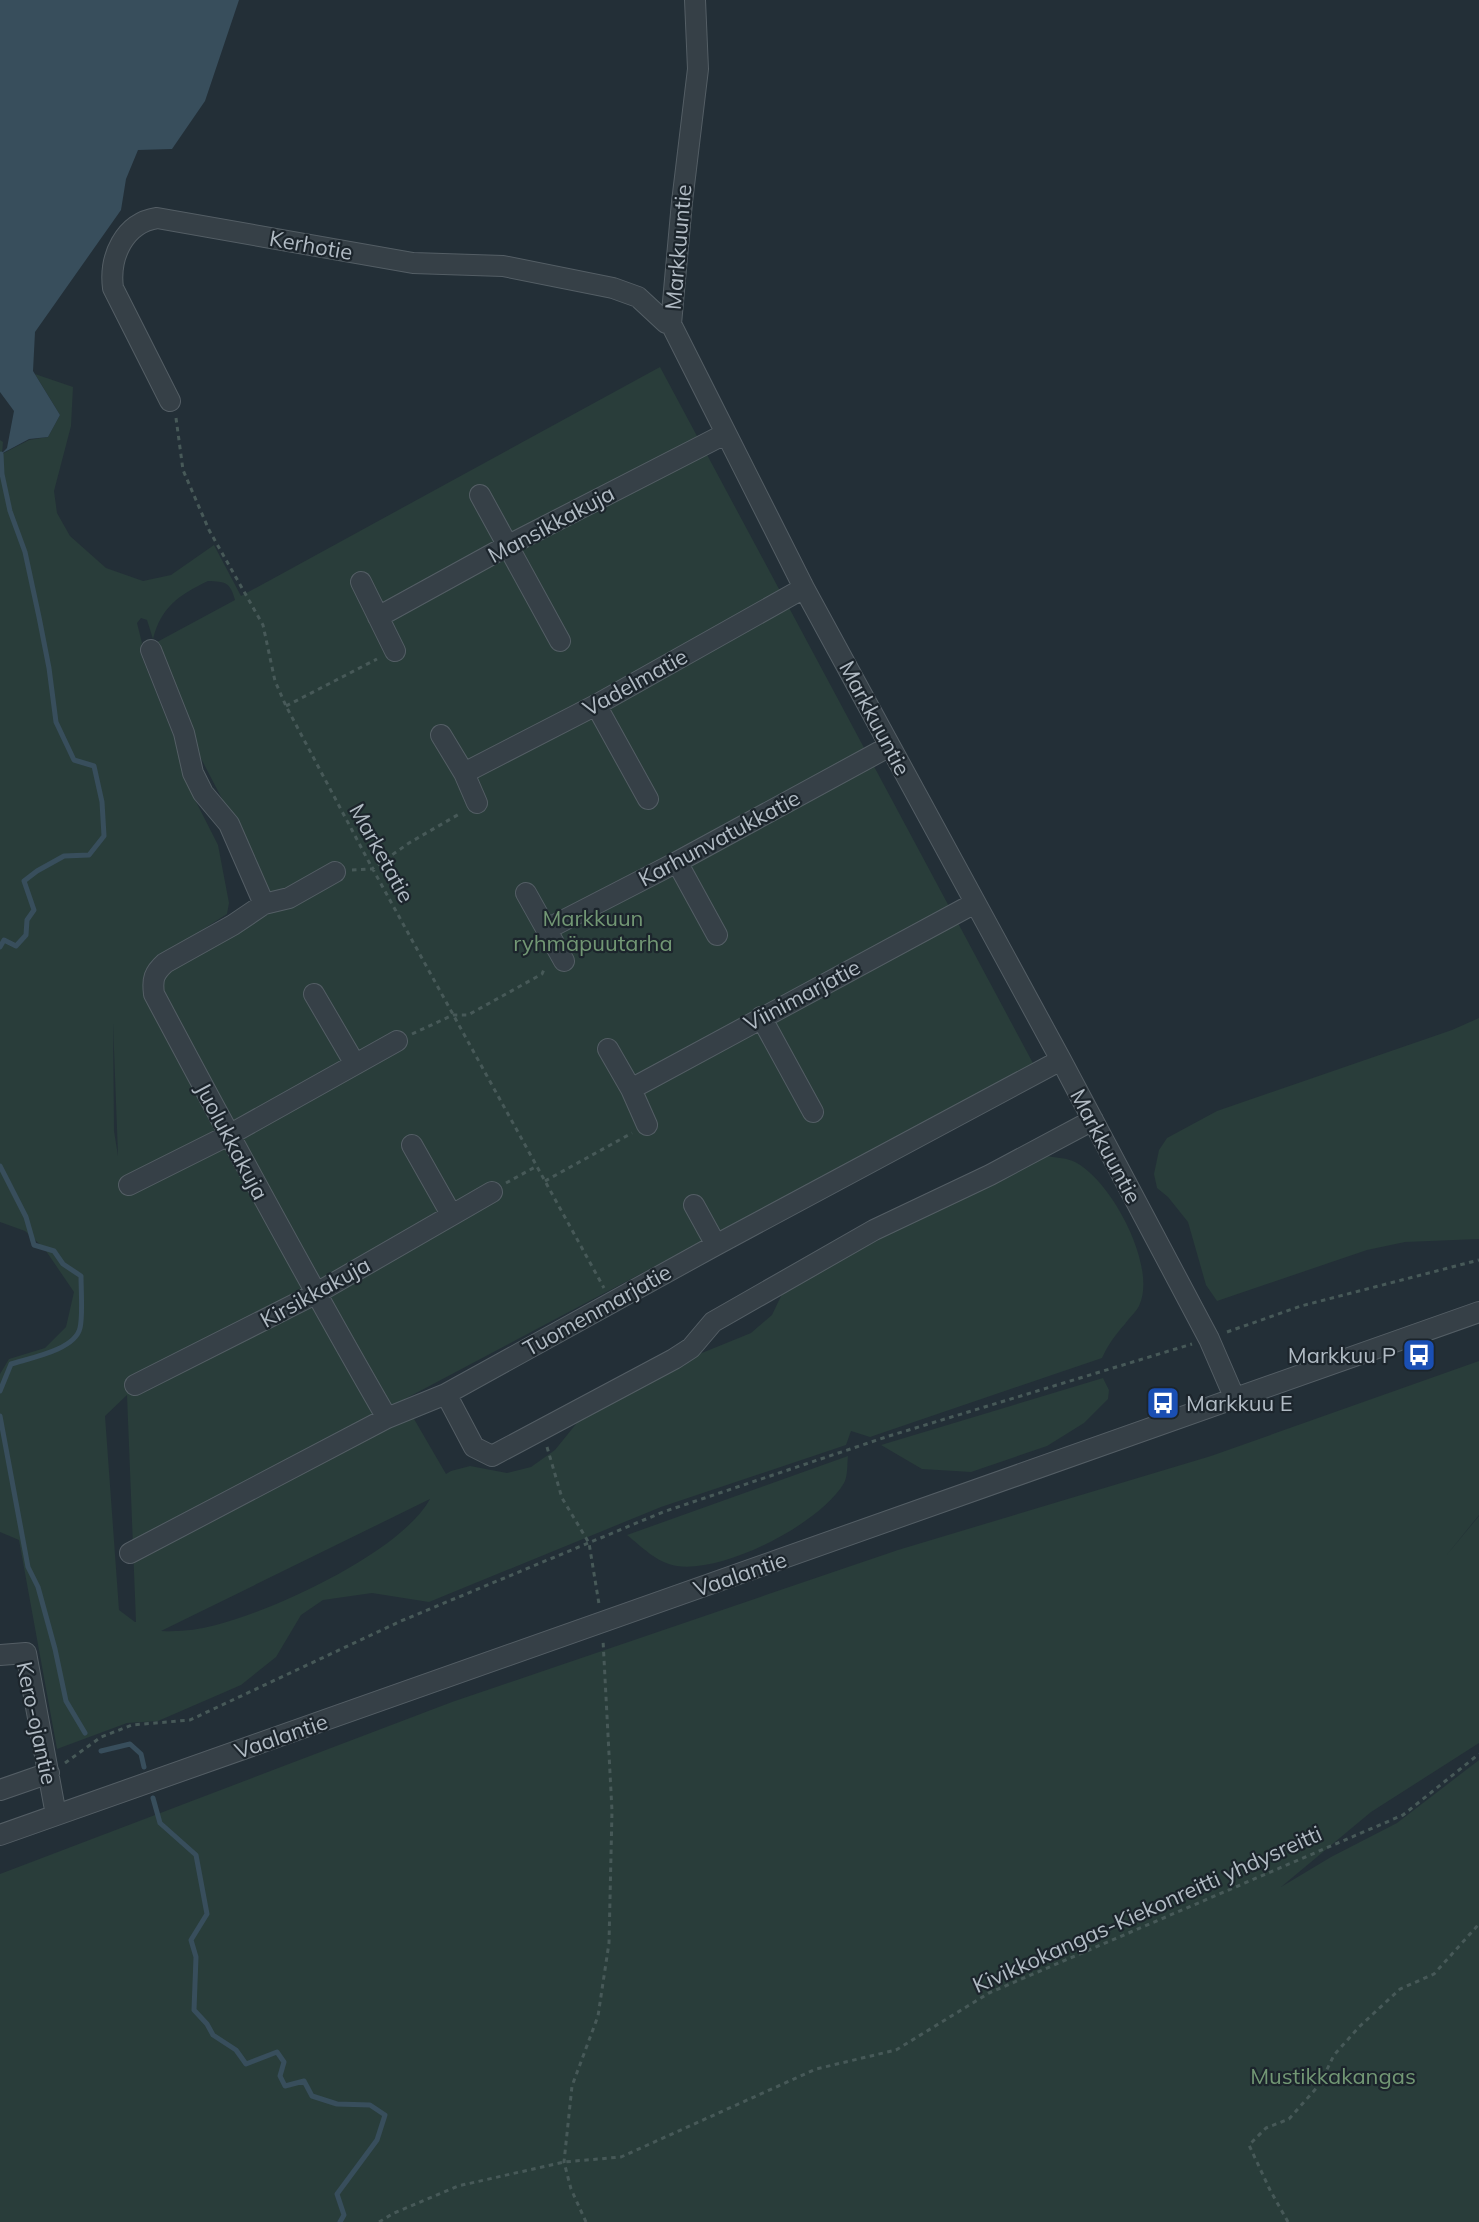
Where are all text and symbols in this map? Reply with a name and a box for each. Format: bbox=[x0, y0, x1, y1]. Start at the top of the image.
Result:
street label: Markkuuntie bbox=[659, 183, 697, 311]
street label: Kerhotie bbox=[267, 224, 355, 266]
street label: Mansikkakuja bbox=[483, 479, 619, 569]
street label: Vadelmatie bbox=[578, 642, 692, 722]
street label: Markkuuntie bbox=[833, 656, 917, 780]
street label: Karhunvatukkatie bbox=[633, 784, 805, 892]
street label: Marketatie bbox=[343, 799, 421, 907]
park label: Markkuun ryhmäpuutarha bbox=[513, 904, 673, 957]
street label: Viinimarjatie bbox=[739, 953, 865, 1037]
street label: Juolukkakuja bbox=[189, 1078, 275, 1204]
street label: Markkuuntie bbox=[1064, 1084, 1148, 1208]
street label: Kirsikkakuja bbox=[255, 1250, 375, 1334]
street label: Tuomenmarjatie bbox=[518, 1258, 676, 1362]
bus stop icon: Markkuu P bbox=[1401, 1337, 1437, 1373]
place label: Markkuu P bbox=[1288, 1341, 1396, 1369]
bus stop icon: Markkuu E bbox=[1145, 1385, 1181, 1421]
place label: Markkuu E bbox=[1186, 1389, 1293, 1417]
street label: Vaalantie bbox=[690, 1545, 790, 1603]
street label: Kero-ojantie bbox=[10, 1659, 64, 1787]
street label: Vaalantie bbox=[231, 1707, 331, 1765]
street label: Kivikkokangas-Kiekonreitti yhdysreitti bbox=[968, 1819, 1326, 1999]
park label: Mustikkakangas bbox=[1250, 2062, 1416, 2090]

